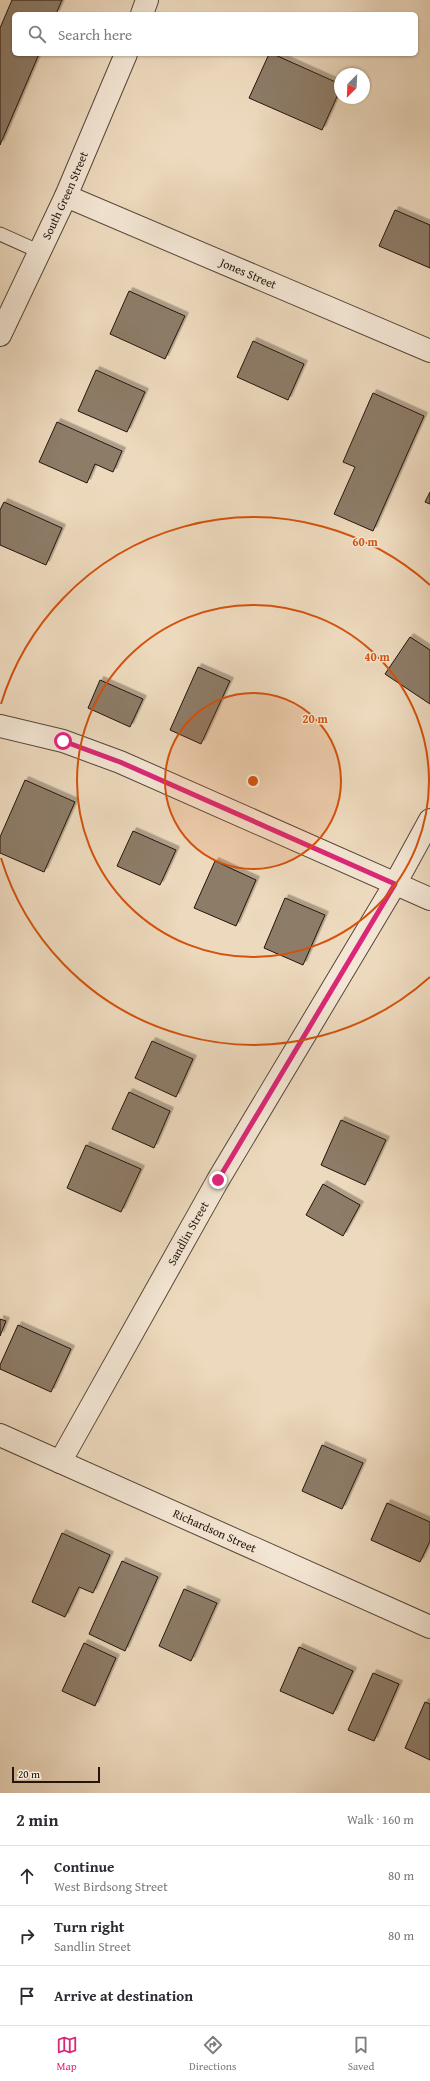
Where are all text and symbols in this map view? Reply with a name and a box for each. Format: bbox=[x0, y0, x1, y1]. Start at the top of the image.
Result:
search box bbox=[12, 12, 418, 56]
icon: search bbox=[26, 23, 48, 45]
text: Search here bbox=[58, 24, 132, 45]
north arrow bbox=[334, 68, 370, 104]
street label: South Green Street bbox=[38, 148, 92, 242]
street label: Jones Street bbox=[216, 253, 280, 293]
text: 60 m bbox=[352, 533, 378, 550]
text: 40 m bbox=[364, 648, 390, 665]
text: 20 m bbox=[302, 710, 328, 727]
route start bbox=[54, 732, 72, 750]
centre of rings bbox=[246, 774, 260, 788]
route end bbox=[209, 1171, 227, 1189]
street label: Sandlin Street bbox=[163, 1197, 213, 1268]
street label: Richardson Street bbox=[170, 1504, 260, 1557]
scale bar bbox=[12, 1765, 100, 1784]
text: 20 m bbox=[18, 1766, 40, 1782]
text: 2 min bbox=[16, 1807, 58, 1832]
text: Walk · 160 m bbox=[347, 1810, 414, 1829]
text: Continue bbox=[54, 1856, 115, 1877]
icon: ahead bbox=[16, 1865, 38, 1887]
text: 80 m bbox=[388, 1866, 414, 1885]
text: West Birdsong Street bbox=[54, 1877, 168, 1896]
text: Turn right bbox=[54, 1916, 125, 1937]
icon: right bbox=[16, 1925, 38, 1947]
text: 80 m bbox=[388, 1926, 414, 1945]
text: Sandlin Street bbox=[54, 1937, 131, 1956]
icon: arrive bbox=[16, 1985, 38, 2007]
text: Arrive at destination bbox=[54, 1985, 193, 2006]
tab: Map bbox=[56, 2034, 78, 2074]
tab: Directions bbox=[189, 2034, 236, 2074]
tab: Saved bbox=[348, 2034, 374, 2074]

